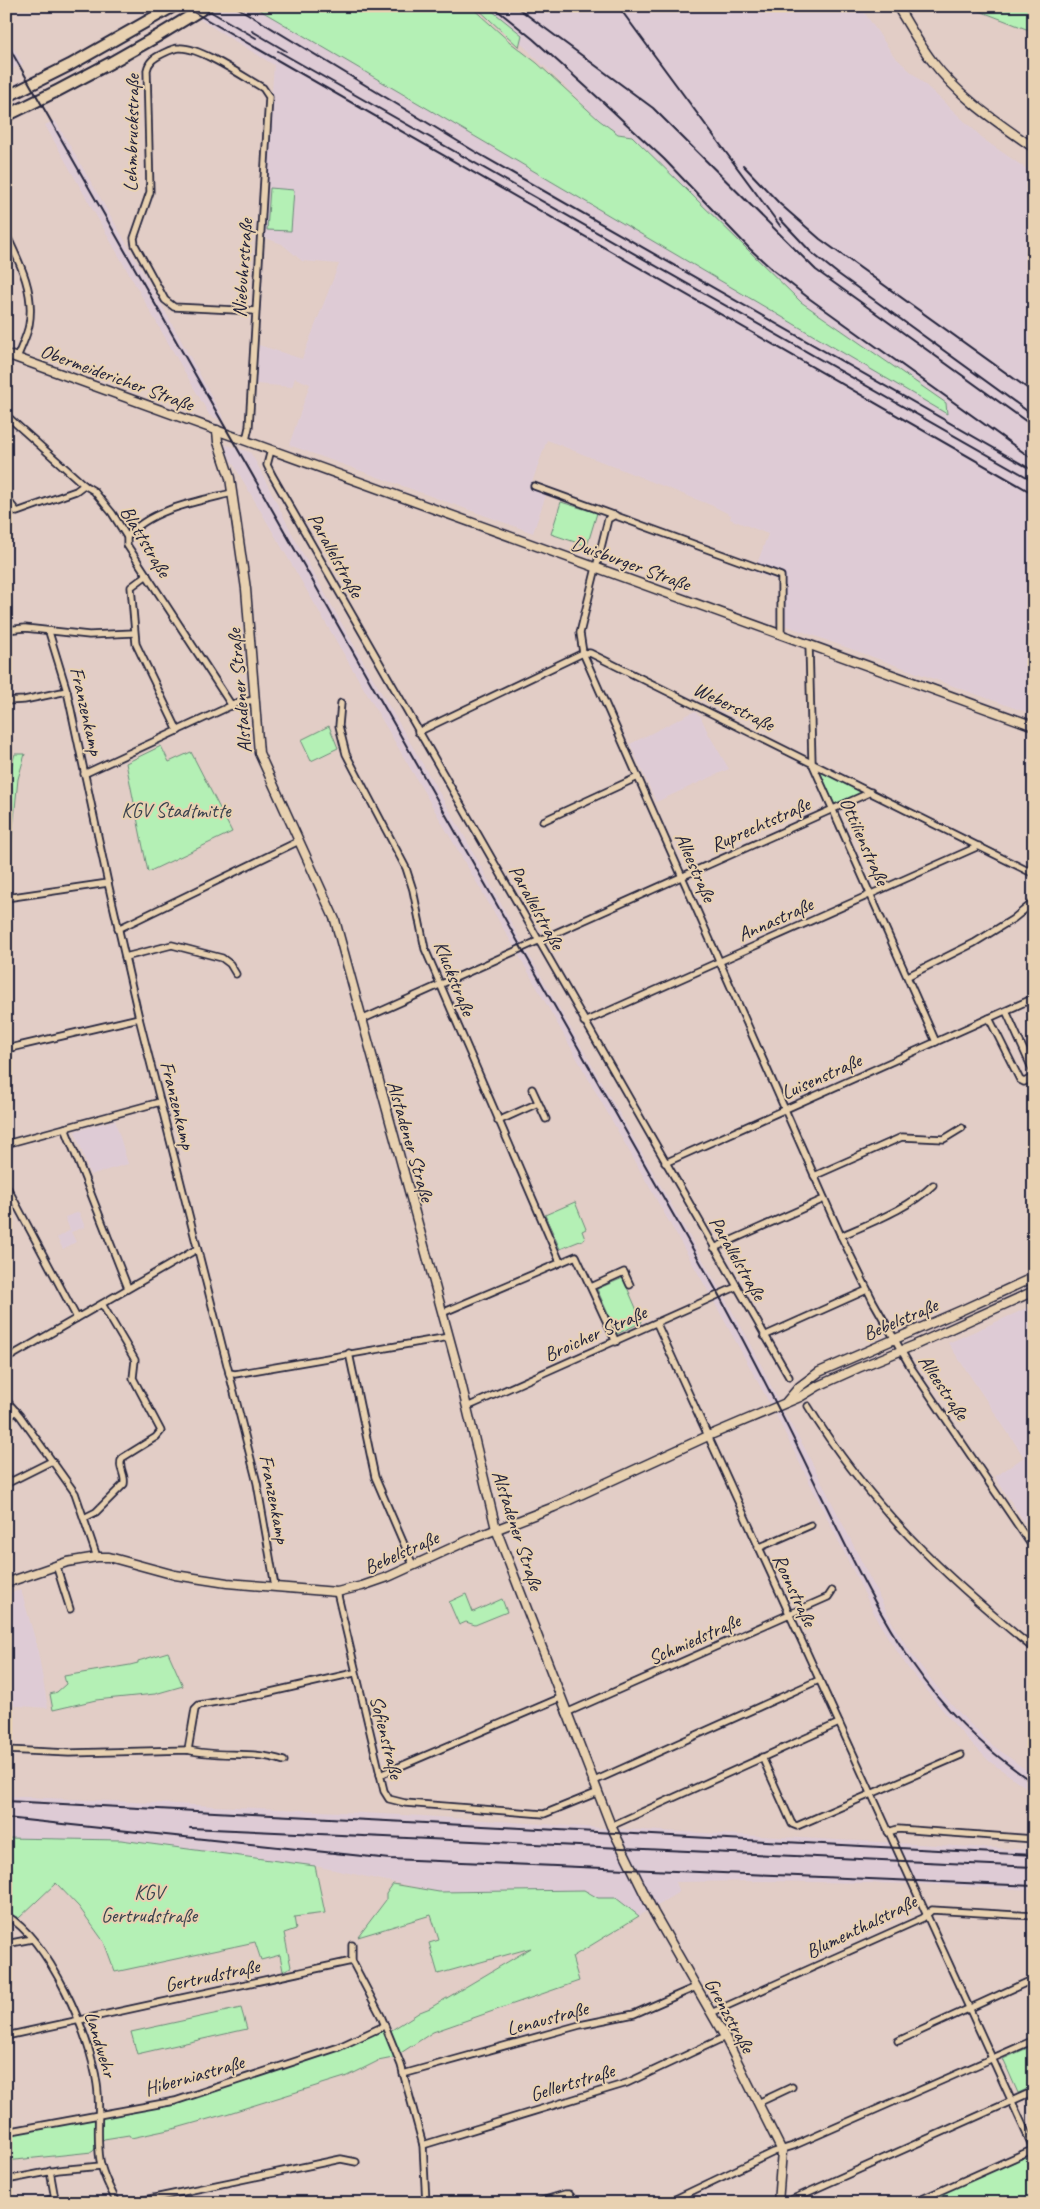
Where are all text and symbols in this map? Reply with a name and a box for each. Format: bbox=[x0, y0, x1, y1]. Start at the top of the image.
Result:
street label: Lehmbruckstraße bbox=[118, 73, 145, 192]
street label: Niebuhrstraße bbox=[227, 216, 259, 318]
street label: Obermeidericher Straße bbox=[37, 338, 198, 417]
street label: Blattstraße bbox=[114, 501, 177, 583]
street label: Parallelstraße bbox=[302, 509, 370, 603]
street label: Duisburger Straße bbox=[568, 530, 695, 597]
street label: Alstadener Straße bbox=[221, 626, 257, 754]
street label: Franzenkamp bbox=[64, 665, 109, 759]
street label: Weberstraße bbox=[689, 676, 780, 737]
street label: Ruprechtstraße bbox=[707, 791, 815, 857]
street label: Ottilienstraße bbox=[834, 793, 896, 890]
park label: KGV Stadtmitte bbox=[122, 798, 232, 823]
street label: Alleestraße bbox=[669, 829, 722, 907]
street label: Parallelstraße bbox=[503, 861, 571, 955]
street label: Annastraße bbox=[734, 891, 818, 947]
street label: Kluckstraße bbox=[428, 937, 481, 1021]
street label: Luisenstraße bbox=[777, 1047, 866, 1105]
street label: Franzenkamp bbox=[155, 1059, 201, 1153]
street label: Alstadener Straße bbox=[381, 1078, 440, 1206]
street label: Parallelstraße bbox=[704, 1212, 772, 1306]
street label: Bebelstraße bbox=[859, 1292, 943, 1346]
street label: Broicher Straße bbox=[540, 1299, 652, 1367]
street label: Alleestraße bbox=[913, 1350, 975, 1426]
street label: Franzenkamp bbox=[254, 1453, 296, 1547]
street label: Alstadener Straße bbox=[486, 1467, 549, 1595]
street label: Bebelstraße bbox=[360, 1524, 444, 1580]
street label: Roonstraße bbox=[767, 1550, 823, 1632]
street label: Schmiedstraße bbox=[644, 1607, 745, 1671]
street label: Sofienstraße bbox=[364, 1693, 409, 1783]
park label: KGV Gertrudstraße bbox=[101, 1880, 198, 1928]
street label: Blumenthalstraße bbox=[802, 1888, 922, 1964]
street label: Gertrudstraße bbox=[163, 1953, 263, 1998]
street label: Grenzstraße bbox=[699, 1973, 761, 2058]
street label: Lenaustraße bbox=[504, 1995, 592, 2041]
street label: Landwehr bbox=[79, 2008, 123, 2082]
street label: Hiberniastraße bbox=[142, 2049, 248, 2102]
street label: Gellertstraße bbox=[527, 2057, 619, 2107]

